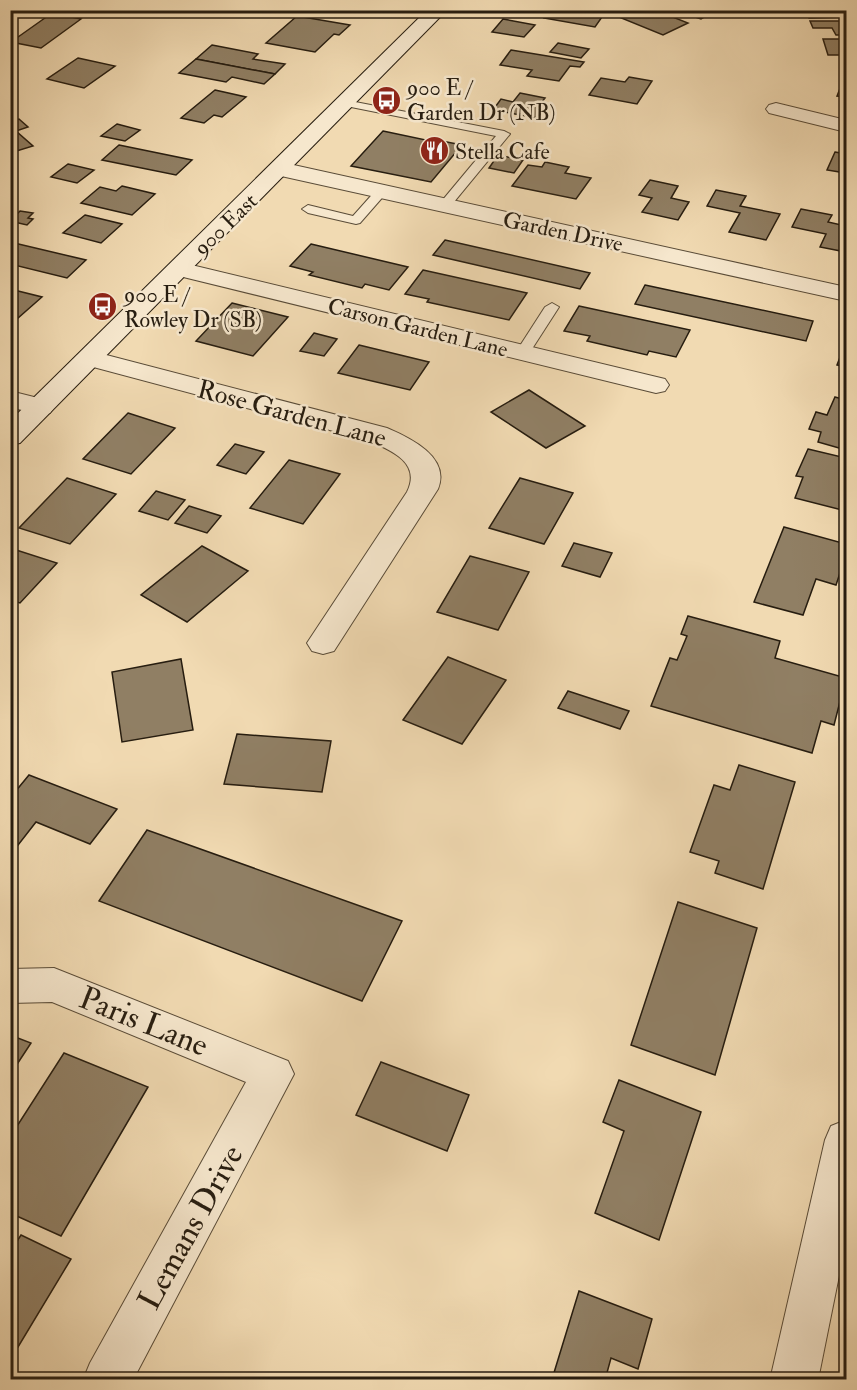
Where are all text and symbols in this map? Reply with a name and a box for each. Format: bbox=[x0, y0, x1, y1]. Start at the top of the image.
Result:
place label: 900 E / Garden Dr (NB) bbox=[405, 74, 555, 127]
bus stop icon: 900 E / Garden Dr (NB) bbox=[370, 84, 402, 116]
restaurant icon: Stella Cafe bbox=[418, 135, 450, 167]
place label: Stella Cafe bbox=[455, 138, 550, 166]
street label: 900 East bbox=[186, 188, 263, 263]
street label: Garden Drive bbox=[500, 206, 625, 258]
place label: 900 E / Rowley Dr (SB) bbox=[122, 281, 262, 334]
bus stop icon: 900 E / Rowley Dr (SB) bbox=[87, 291, 119, 323]
street label: Carson Garden Lane bbox=[325, 292, 511, 364]
street label: Rose Garden Lane bbox=[194, 373, 390, 455]
street label: Paris Lane bbox=[73, 978, 214, 1066]
street label: Lemans Drive bbox=[129, 1138, 252, 1317]

